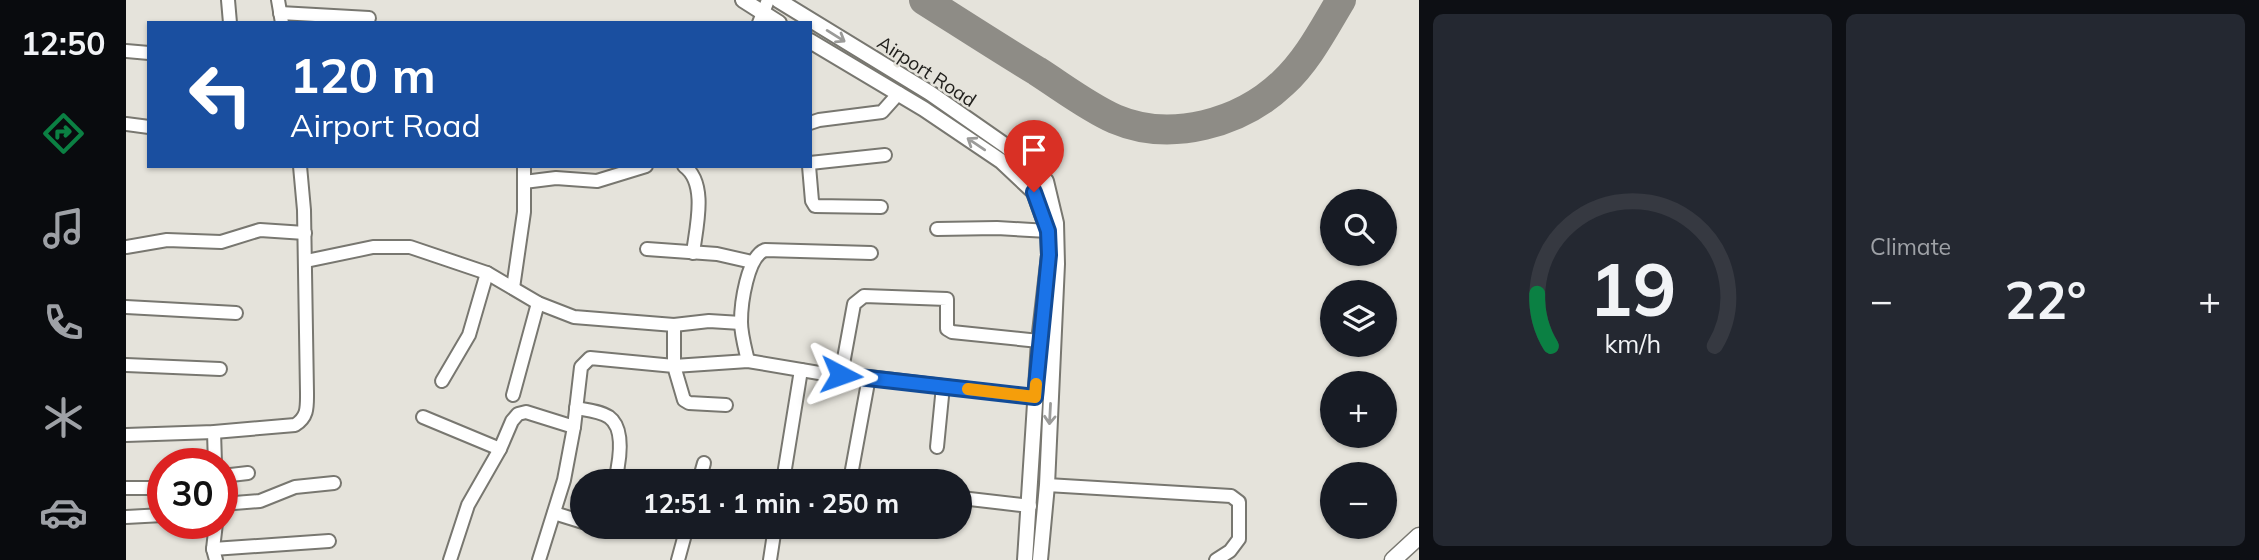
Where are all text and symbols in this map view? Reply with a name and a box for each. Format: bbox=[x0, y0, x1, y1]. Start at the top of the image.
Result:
text: 12:50 bbox=[21, 23, 105, 63]
one-way arrow bbox=[826, 29, 846, 43]
street label: Airport Road bbox=[873, 30, 981, 112]
text: 120 m bbox=[290, 44, 436, 105]
icon: left bbox=[175, 49, 266, 140]
text: Airport Road bbox=[290, 105, 481, 145]
icon: directions bbox=[39, 109, 88, 158]
pin bbox=[1004, 120, 1064, 192]
icon: arrive bbox=[1015, 131, 1053, 169]
one-way arrow bbox=[967, 137, 986, 151]
map controls bbox=[1320, 189, 1397, 539]
button: search bbox=[1320, 189, 1397, 266]
icon: music bbox=[39, 204, 88, 253]
text: Climate bbox=[1870, 232, 1951, 261]
text: 19 bbox=[1589, 243, 1676, 334]
text: 22° bbox=[2004, 267, 2087, 332]
text: − bbox=[1870, 276, 1893, 324]
text: + bbox=[2198, 276, 2221, 324]
button: layers bbox=[1320, 280, 1397, 357]
icon: phone bbox=[39, 298, 88, 347]
text: km/h bbox=[1604, 328, 1661, 359]
position arrow bbox=[804, 338, 878, 412]
button: + bbox=[1320, 371, 1397, 448]
icon: climate bbox=[39, 393, 88, 442]
one-way arrow bbox=[1044, 402, 1057, 425]
speed limit sign: 30 bbox=[147, 448, 238, 539]
button: − bbox=[1320, 462, 1397, 539]
text: 12:51 · 1 min · 250 m bbox=[643, 487, 899, 520]
icon: car bbox=[39, 488, 88, 537]

